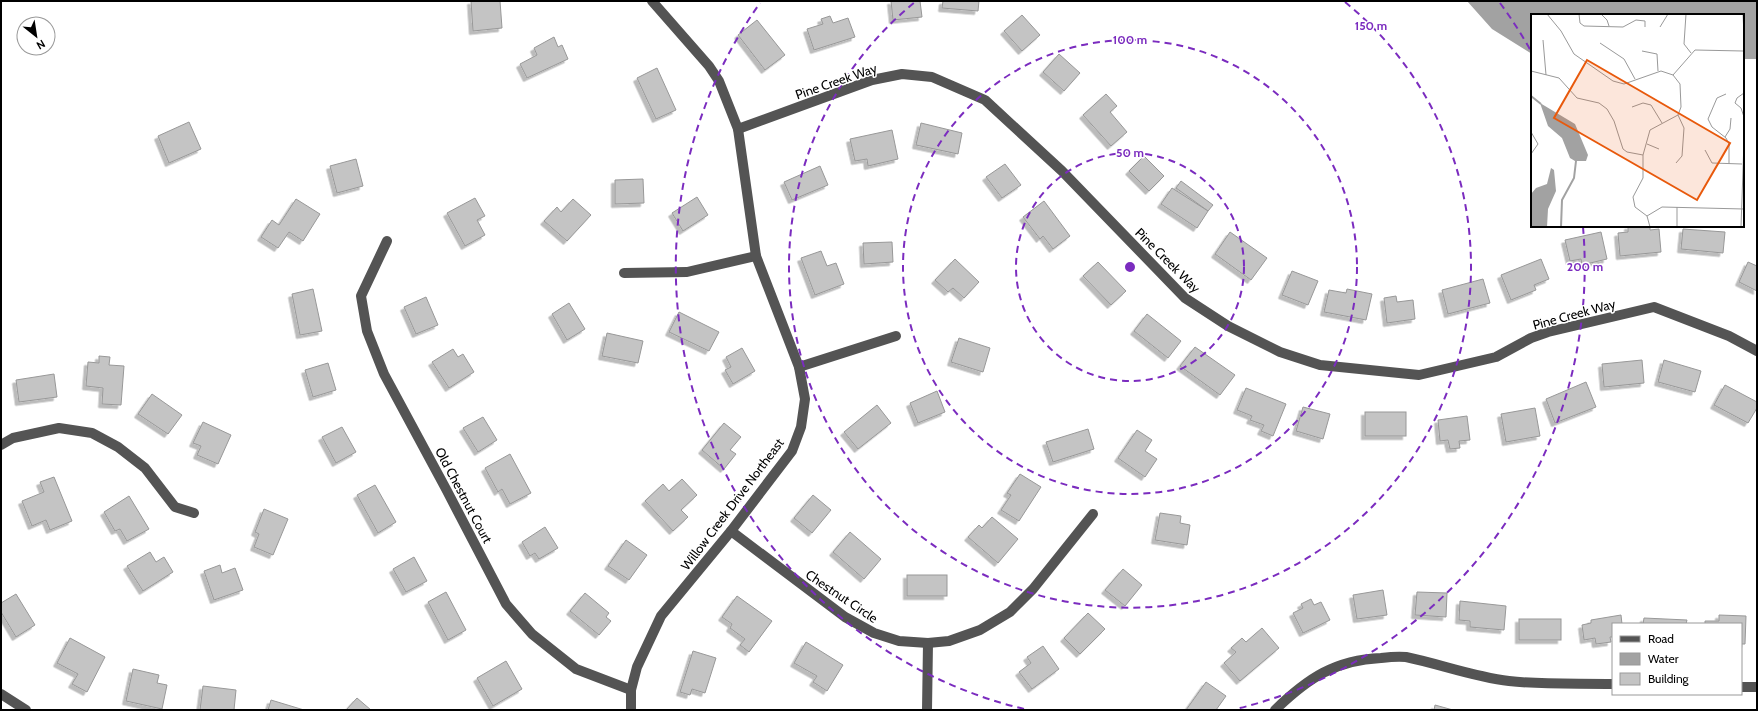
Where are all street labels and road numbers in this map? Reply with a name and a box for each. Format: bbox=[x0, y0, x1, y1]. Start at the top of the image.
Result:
street label: Pine Creek Way bbox=[793, 59, 879, 102]
street label: Pine Creek Way bbox=[1132, 224, 1204, 296]
street label: Pine Creek Way bbox=[1531, 295, 1618, 333]
street label: Willow Creek Drive Northeast bbox=[677, 434, 787, 573]
street label: Old Chestnut Court bbox=[432, 444, 496, 546]
street label: Chestnut Circle bbox=[803, 566, 881, 626]

